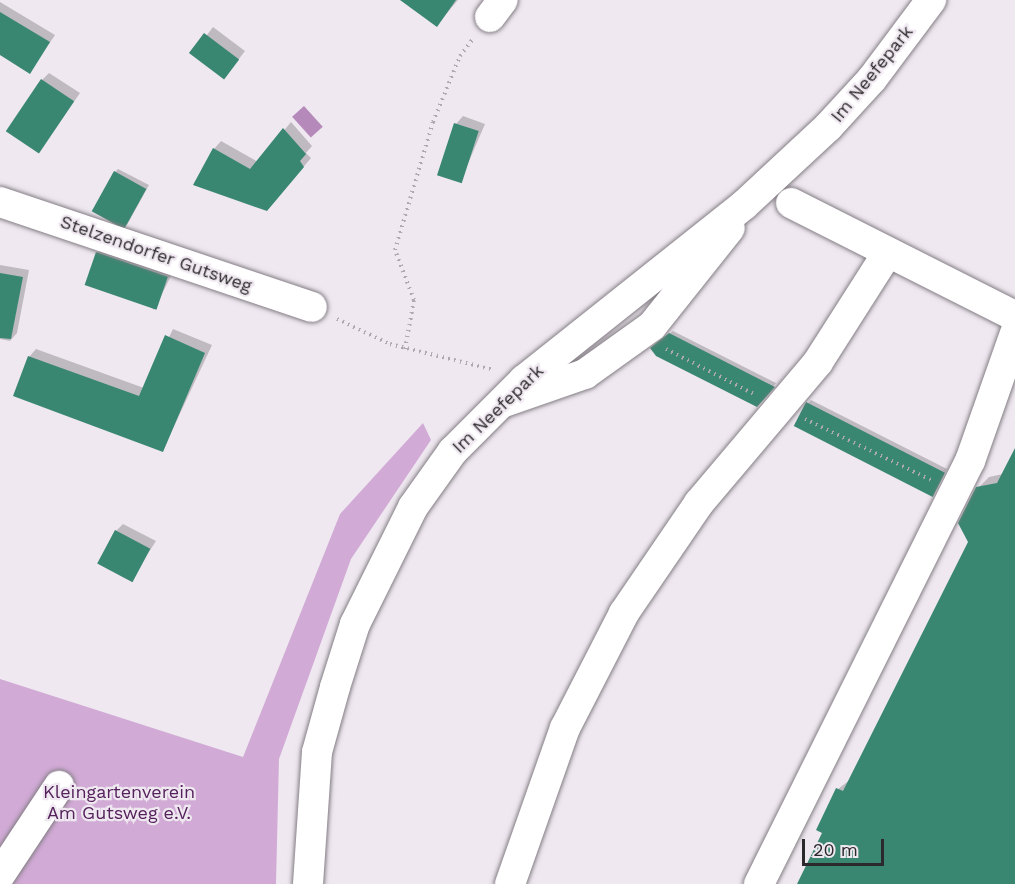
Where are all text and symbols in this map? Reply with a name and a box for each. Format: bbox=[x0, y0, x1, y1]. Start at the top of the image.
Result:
street label: Im Neefepark bbox=[826, 21, 918, 127]
street label: Stelzendorfer Gutsweg bbox=[57, 211, 255, 297]
street label: Im Neefepark bbox=[448, 360, 548, 458]
park label: Kleingartenverein Am Gutsweg e.V. bbox=[43, 782, 195, 824]
scale bar bbox=[805, 827, 888, 865]
text: 20 m bbox=[813, 839, 858, 860]

